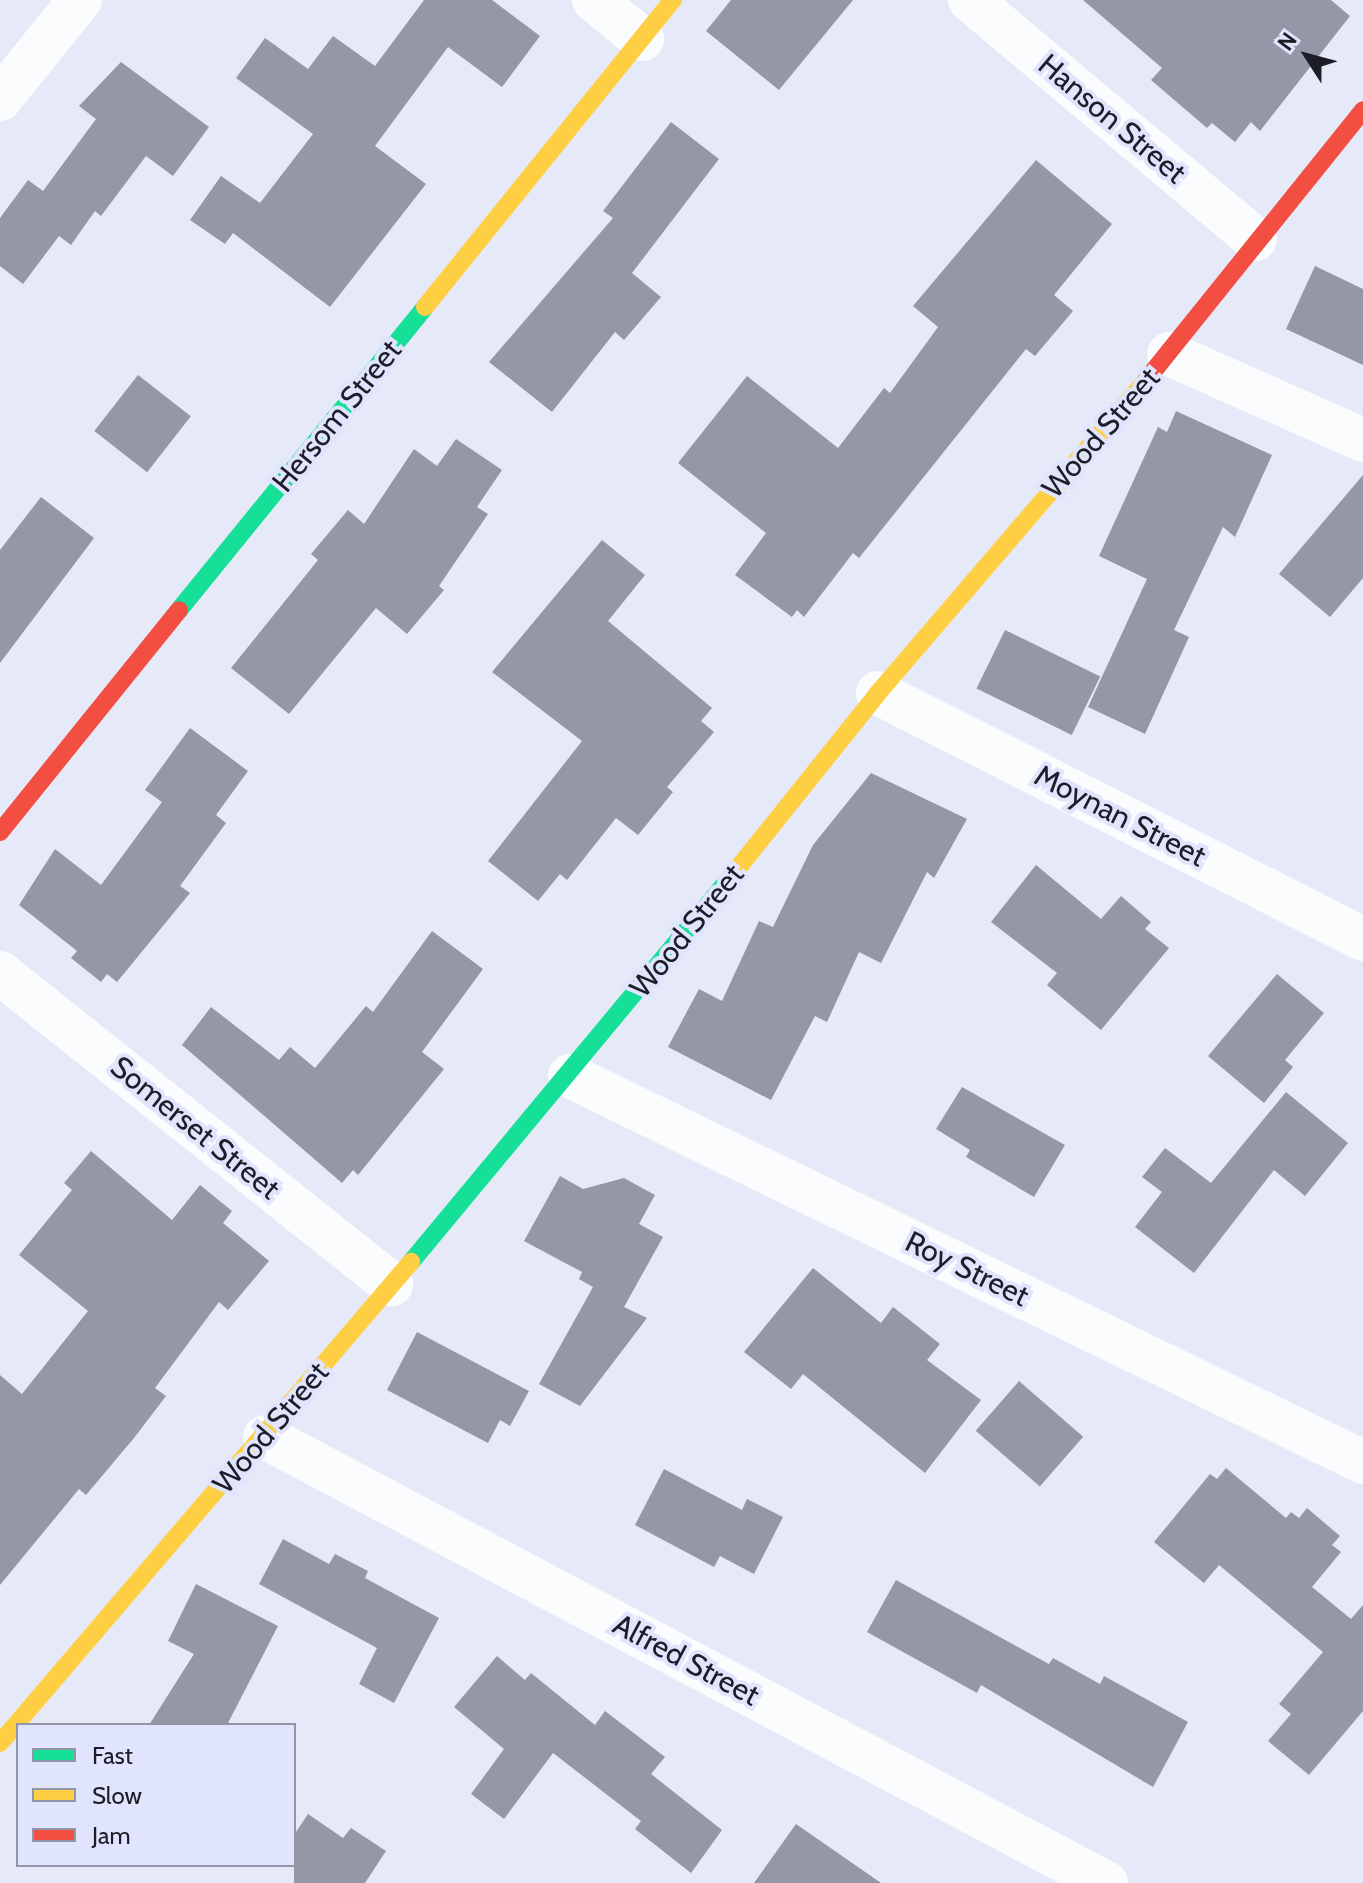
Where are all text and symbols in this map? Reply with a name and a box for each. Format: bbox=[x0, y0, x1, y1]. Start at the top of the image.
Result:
north arrow bbox=[1267, 16, 1347, 96]
text: N bbox=[1272, 27, 1303, 56]
street label: Hanson Street bbox=[1031, 47, 1193, 191]
street label: Hersom Street bbox=[265, 333, 409, 499]
street label: Wood Street bbox=[1035, 361, 1167, 505]
street label: Moynan Street bbox=[1028, 757, 1212, 875]
street label: Wood Street bbox=[622, 857, 752, 1005]
street label: Somerset Street bbox=[103, 1049, 287, 1207]
street label: Roy Street bbox=[899, 1224, 1035, 1314]
street label: Wood Street bbox=[206, 1355, 336, 1501]
street label: Alfred Street bbox=[607, 1606, 765, 1714]
legend bbox=[16, 1723, 296, 1867]
text: Fast bbox=[92, 1741, 133, 1770]
text: Slow bbox=[92, 1781, 142, 1810]
text: Jam bbox=[92, 1821, 130, 1850]

